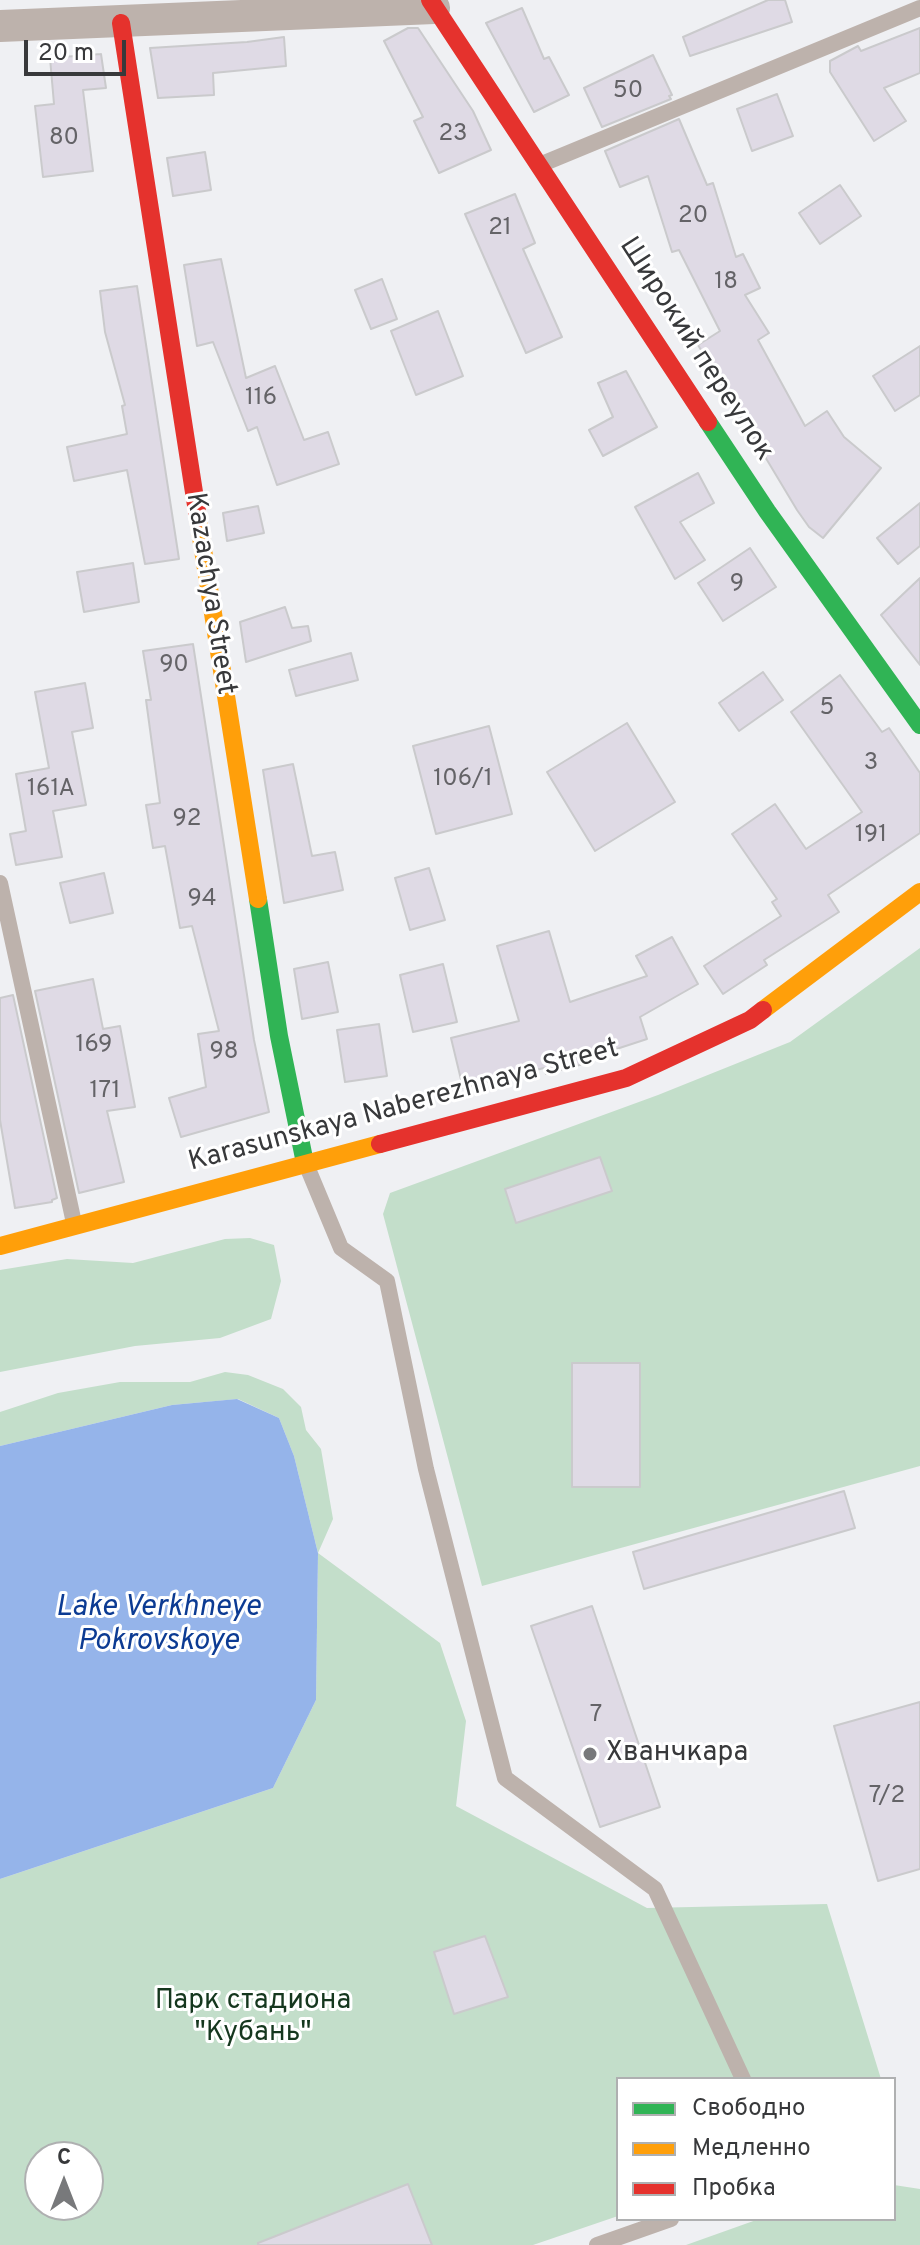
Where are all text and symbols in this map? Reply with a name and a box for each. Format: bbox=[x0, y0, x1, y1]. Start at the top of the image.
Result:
scale bar bbox=[28, 24, 130, 74]
text: 20 m bbox=[38, 39, 94, 69]
house number: 50 bbox=[613, 78, 643, 106]
house number: 23 bbox=[438, 121, 468, 149]
house number: 80 bbox=[49, 125, 79, 153]
house number: 20 bbox=[678, 203, 708, 231]
house number: 21 bbox=[488, 215, 512, 243]
street label: Широкий переулок bbox=[610, 232, 780, 468]
house number: 18 bbox=[714, 269, 738, 297]
house number: 116 bbox=[245, 385, 277, 413]
street label: Kazachya Street bbox=[176, 490, 242, 698]
house number: 9 bbox=[730, 571, 744, 599]
house number: 90 bbox=[159, 652, 189, 680]
house number: 5 bbox=[820, 695, 834, 723]
house number: 3 bbox=[864, 750, 878, 778]
house number: 106/1 bbox=[433, 766, 493, 794]
house number: 161А bbox=[27, 776, 75, 804]
house number: 92 bbox=[172, 806, 202, 834]
house number: 191 bbox=[855, 822, 887, 850]
house number: 94 bbox=[187, 886, 217, 914]
house number: 169 bbox=[76, 1032, 112, 1060]
street label: Karasunskaya Naberezhnaya Street bbox=[185, 1033, 623, 1181]
house number: 98 bbox=[210, 1039, 238, 1067]
house number: 171 bbox=[90, 1078, 120, 1106]
water label: Lake Verkhneye Pokrovskoye bbox=[56, 1591, 260, 1662]
house number: 7 bbox=[590, 1702, 602, 1730]
place label: Хванчкара bbox=[606, 1737, 748, 1771]
marker: Хванчкара bbox=[581, 1745, 599, 1763]
house number: 7/2 bbox=[869, 1783, 905, 1811]
park label: Парк стадиона "Кубань" bbox=[155, 1985, 351, 2051]
legend bbox=[616, 2077, 896, 2221]
text: Свободно bbox=[692, 2094, 805, 2124]
text: Медленно bbox=[692, 2134, 811, 2164]
north arrow bbox=[24, 2141, 104, 2221]
text: С bbox=[57, 2145, 71, 2172]
text: Пробка bbox=[692, 2174, 776, 2204]

